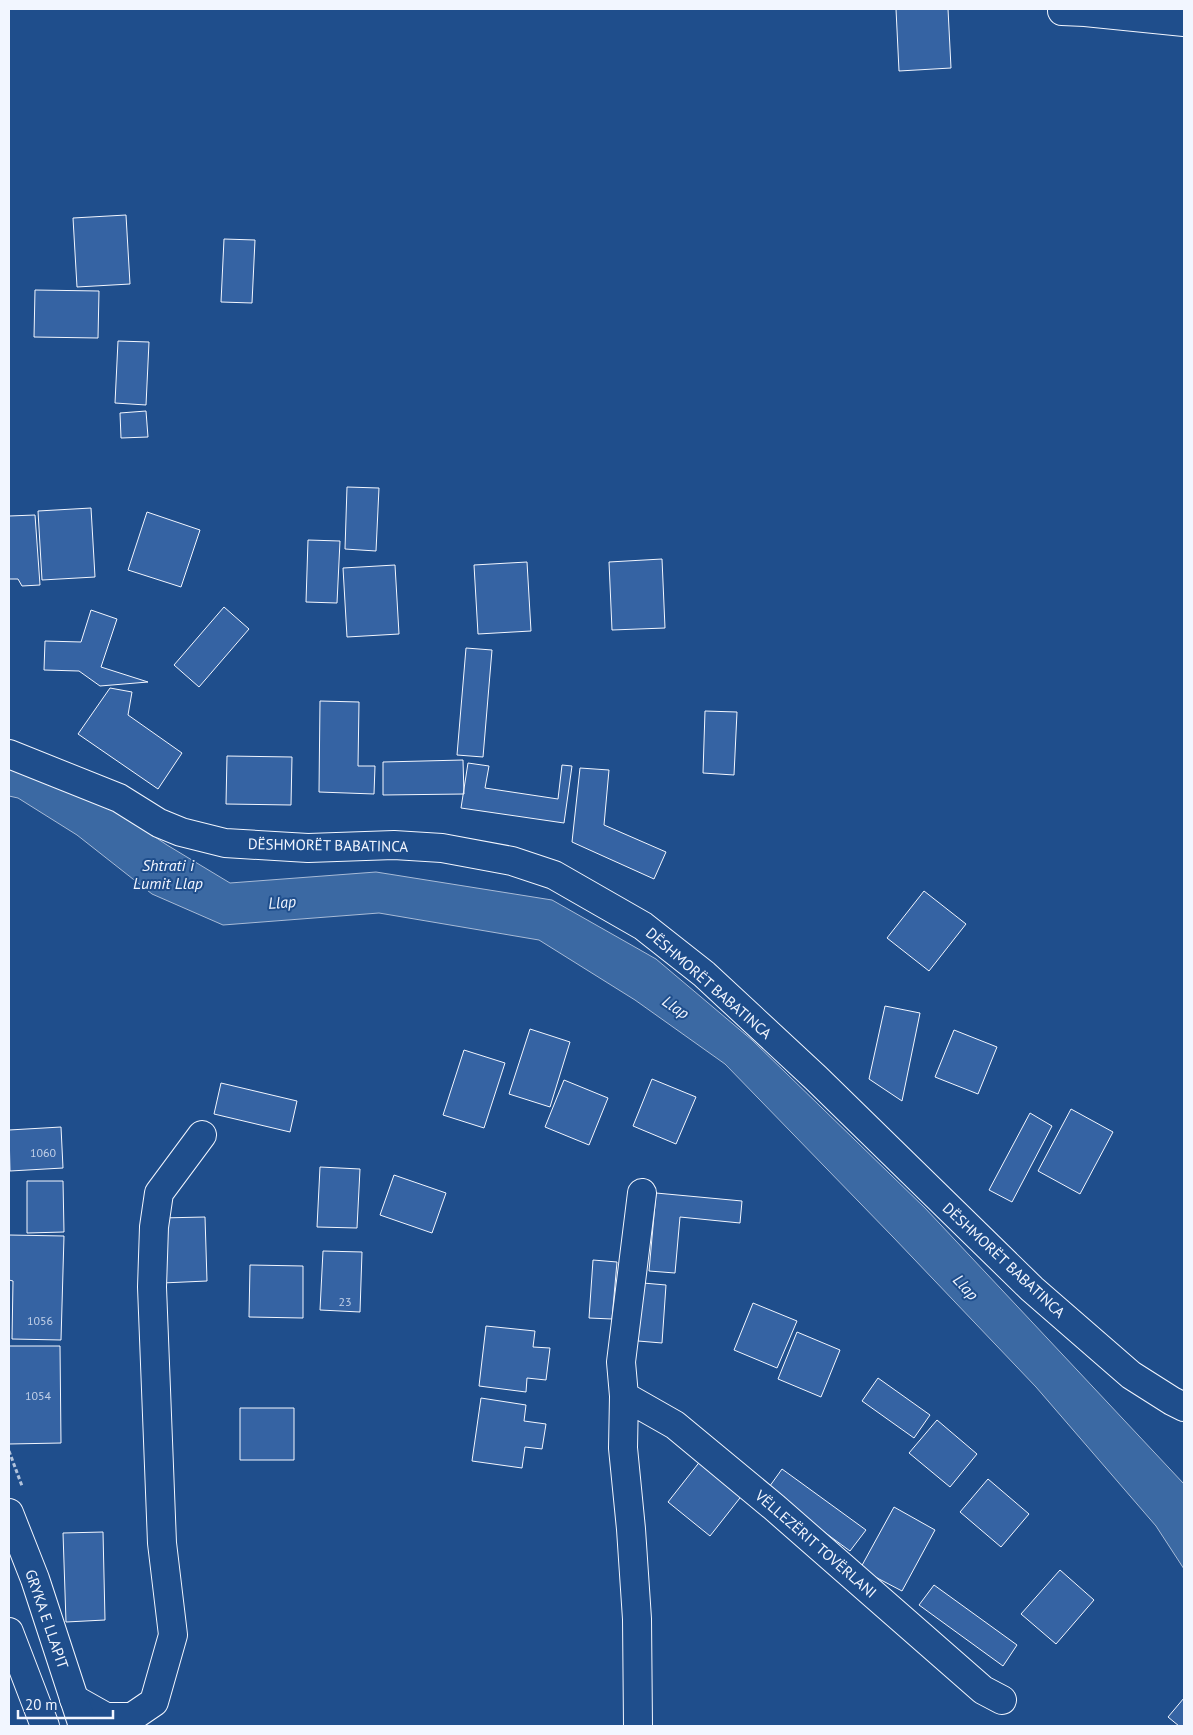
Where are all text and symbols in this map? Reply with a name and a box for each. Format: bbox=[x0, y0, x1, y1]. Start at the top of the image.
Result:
street label: DËSHMORËT BABATINCA bbox=[248, 834, 409, 856]
water label: Shtrati i Lumit Llap bbox=[133, 855, 203, 893]
water label: Llap bbox=[267, 891, 297, 913]
street label: DËSHMORËT BABATINCA bbox=[642, 923, 776, 1043]
water label: Llap bbox=[659, 991, 693, 1023]
house number: 1060 bbox=[30, 1145, 57, 1160]
street label: DËSHMORËT BABATINCA bbox=[939, 1198, 1069, 1322]
water label: Llap bbox=[949, 1270, 983, 1304]
house number: 23 bbox=[338, 1294, 352, 1309]
house number: 1056 bbox=[27, 1313, 53, 1328]
house number: 1054 bbox=[25, 1388, 52, 1403]
street label: VËLLEZËRIT TOVËRLANI bbox=[751, 1485, 881, 1602]
street label: GRYKA E LLAPIT bbox=[21, 1567, 73, 1672]
scale bar bbox=[18, 1688, 112, 1720]
text: 20 m bbox=[25, 1695, 58, 1714]

